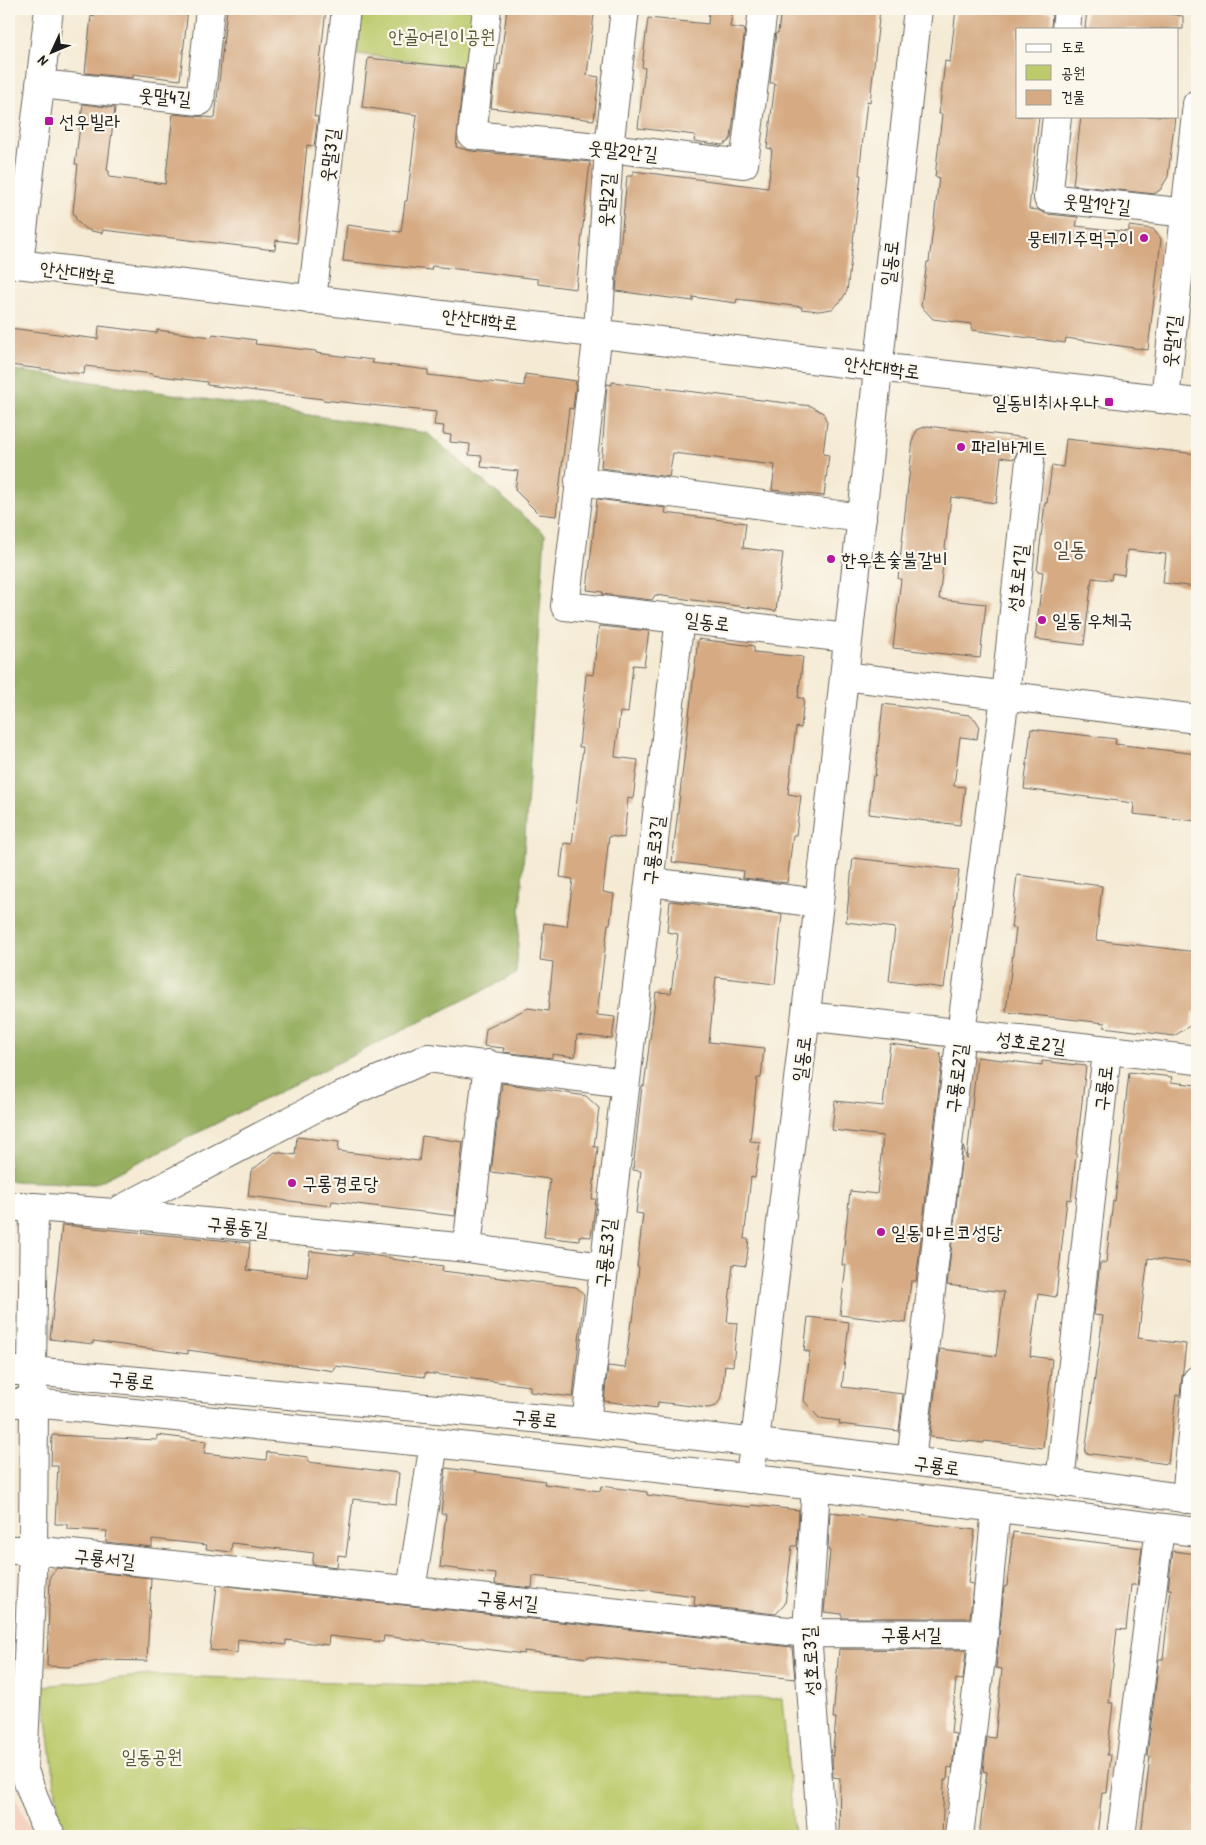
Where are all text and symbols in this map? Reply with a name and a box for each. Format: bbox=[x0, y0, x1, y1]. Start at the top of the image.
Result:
park label: 안골어린이공원 bbox=[388, 23, 496, 49]
north arrow bbox=[28, 28, 78, 78]
legend bbox=[1016, 28, 1178, 118]
text: 도로 bbox=[1061, 36, 1085, 57]
text: N bbox=[32, 52, 52, 71]
text: 공원 bbox=[1061, 62, 1085, 83]
street label: 웃말4길 bbox=[137, 81, 193, 111]
text: 건물 bbox=[1061, 86, 1085, 107]
place label: 선우빌라 bbox=[59, 108, 121, 134]
marker: 선우빌라 bbox=[43, 115, 55, 127]
street label: 웃말3길 bbox=[313, 126, 345, 184]
street label: 웃말2안길 bbox=[587, 133, 659, 167]
street label: 웃말2길 bbox=[591, 172, 621, 228]
street label: 웃말1안길 bbox=[1062, 187, 1132, 219]
place label: 뭉테기주먹구이 bbox=[1027, 225, 1134, 251]
marker: 뭉테기주먹구이 bbox=[1138, 232, 1150, 244]
street label: 일동로 bbox=[874, 239, 904, 287]
street label: 안산대학로 bbox=[38, 254, 118, 290]
street label: 안산대학로 bbox=[441, 302, 519, 336]
street label: 웃말1길 bbox=[1155, 313, 1187, 369]
street label: 안산대학로 bbox=[842, 349, 922, 385]
place label: 일동비취사우나 bbox=[992, 389, 1099, 415]
marker: 일동비취사우나 bbox=[1103, 396, 1115, 408]
place label: 파리바게트 bbox=[971, 434, 1047, 460]
marker: 파리바게트 bbox=[955, 441, 967, 453]
district label: 일동 bbox=[1053, 534, 1087, 563]
street label: 성호로1길 bbox=[1001, 543, 1033, 613]
place label: 한우촌숯불갈비 bbox=[841, 546, 948, 572]
marker: 한우촌숯불갈비 bbox=[825, 553, 837, 565]
street label: 일동로 bbox=[683, 605, 731, 637]
place label: 일동 우체국 bbox=[1052, 607, 1133, 633]
marker: 일동 우체국 bbox=[1036, 614, 1048, 626]
street label: 구룡로3길 bbox=[636, 814, 670, 886]
street label: 성호로2길 bbox=[995, 1025, 1067, 1059]
street label: 일동로 bbox=[785, 1035, 817, 1083]
street label: 구룡로2길 bbox=[939, 1042, 973, 1114]
street label: 구룡로 bbox=[1088, 1064, 1118, 1112]
place label: 구롱경로당 bbox=[302, 1170, 378, 1196]
marker: 구롱경로당 bbox=[286, 1177, 298, 1189]
street label: 구룡동길 bbox=[206, 1210, 270, 1242]
street label: 구룡로3길 bbox=[588, 1217, 622, 1289]
place label: 일동 마르코성당 bbox=[891, 1219, 1002, 1245]
marker: 일동 마르코성당 bbox=[875, 1226, 887, 1238]
street label: 구룡로 bbox=[108, 1365, 156, 1395]
street label: 구룡로 bbox=[511, 1403, 559, 1433]
street label: 구룡로 bbox=[912, 1449, 962, 1481]
street label: 구룡서길 bbox=[73, 1542, 137, 1574]
street label: 구룡서길 bbox=[476, 1584, 540, 1616]
street label: 구룡서길 bbox=[880, 1621, 942, 1647]
street label: 성호로3길 bbox=[795, 1626, 825, 1696]
park label: 일동공원 bbox=[121, 1743, 183, 1769]

